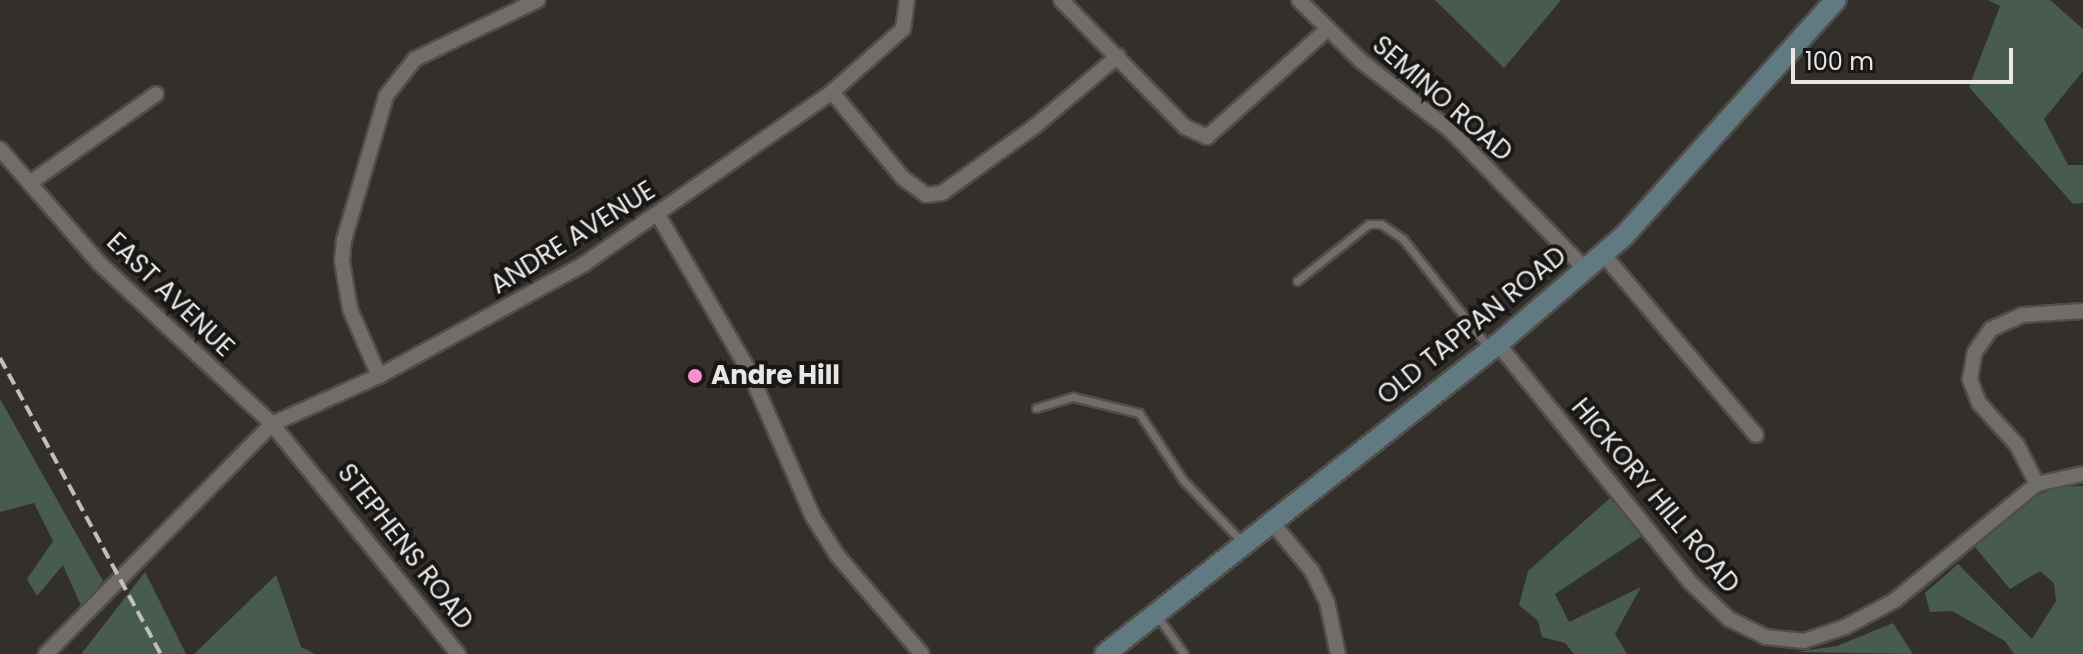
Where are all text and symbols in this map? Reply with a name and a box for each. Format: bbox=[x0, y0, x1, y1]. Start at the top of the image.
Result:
street label: SEMINO ROAD bbox=[1366, 30, 1518, 168]
scale bar bbox=[1795, 32, 2017, 82]
text: 100 m bbox=[1805, 45, 1874, 78]
street label: ANDRE AVENUE bbox=[485, 175, 661, 301]
street label: EAST AVENUE bbox=[100, 227, 240, 363]
street label: OLD TAPPAN ROAD bbox=[1371, 240, 1573, 412]
place label: Andre Hill bbox=[711, 360, 840, 392]
marker: Andre Hill bbox=[686, 367, 704, 385]
street label: HICKORY HILL ROAD bbox=[1565, 392, 1745, 600]
street label: STEPHENS ROAD bbox=[331, 458, 479, 636]

